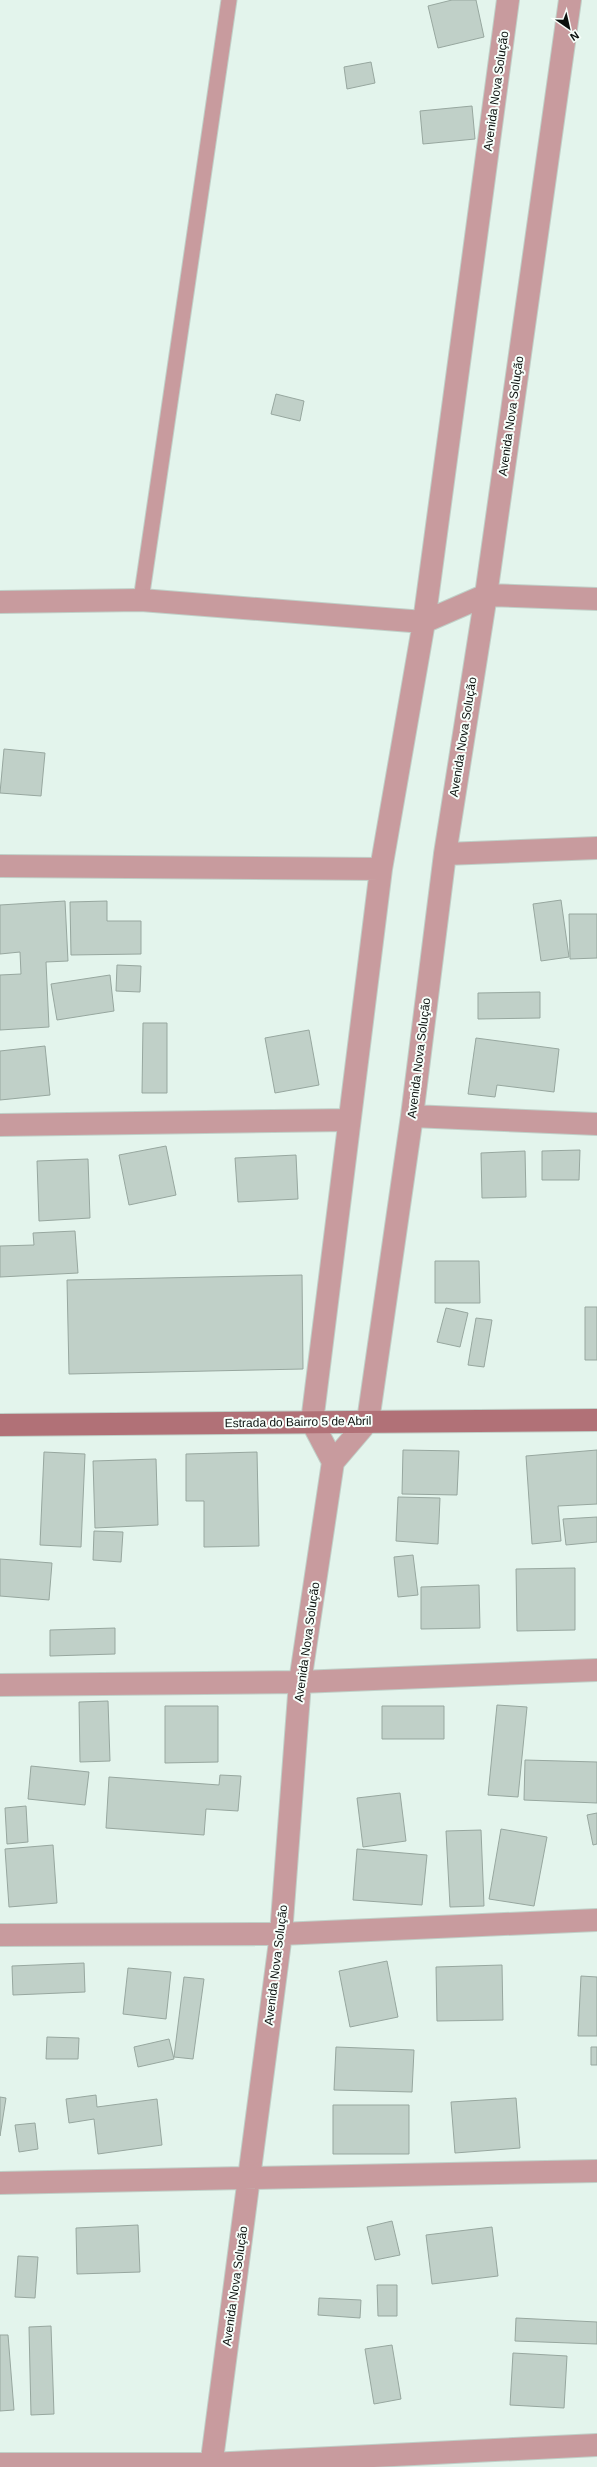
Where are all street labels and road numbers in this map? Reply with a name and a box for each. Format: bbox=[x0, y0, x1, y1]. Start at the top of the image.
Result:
street label: Avenida Nova Solução bbox=[481, 30, 511, 152]
street label: Avenida Nova Solução bbox=[496, 355, 526, 477]
street label: Avenida Nova Solução bbox=[447, 676, 479, 798]
street label: Avenida Nova Solução bbox=[405, 997, 433, 1119]
street label: Estrada do Bairro 5 de Abril bbox=[225, 1414, 371, 1430]
street label: Avenida Nova Solução bbox=[292, 1581, 322, 1703]
street label: Avenida Nova Solução bbox=[262, 1904, 290, 2026]
street label: Avenida Nova Solução bbox=[220, 2225, 250, 2347]

